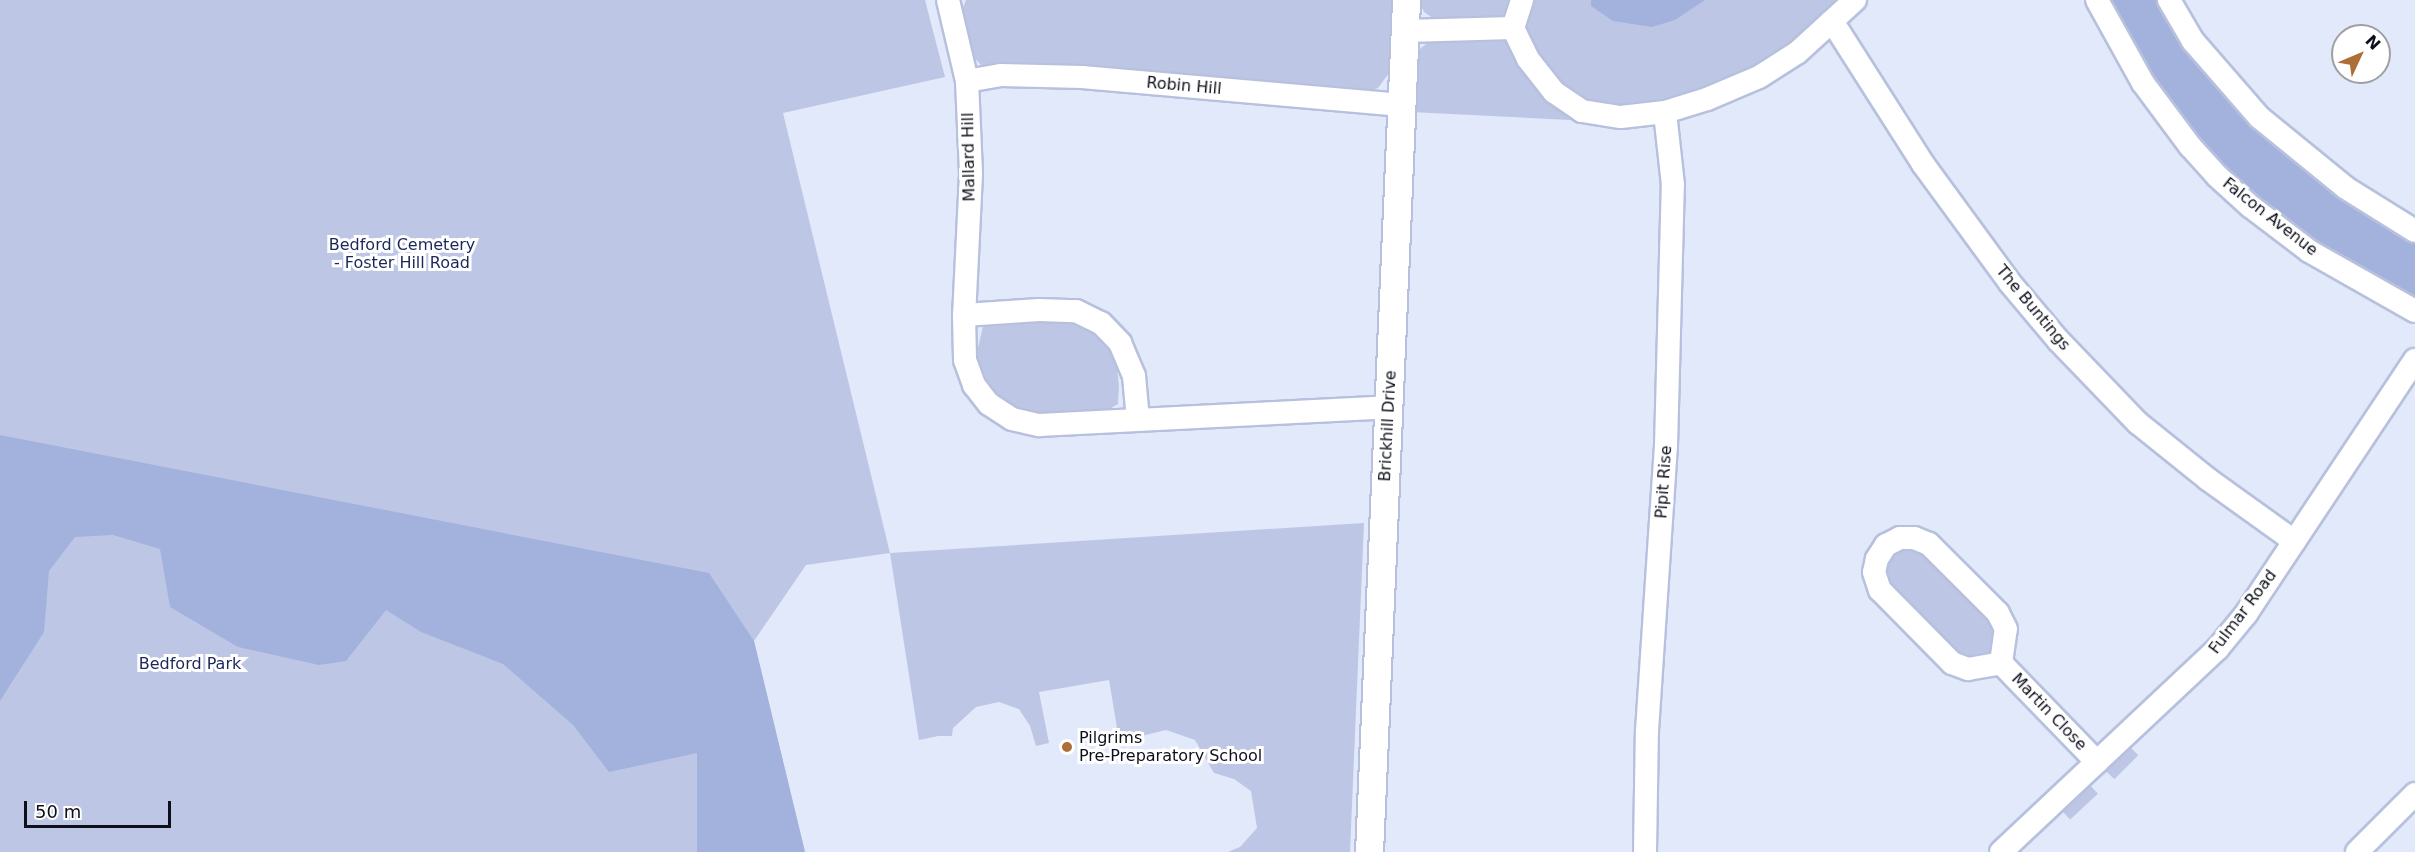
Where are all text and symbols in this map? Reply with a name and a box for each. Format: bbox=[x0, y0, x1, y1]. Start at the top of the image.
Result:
north arrow bbox=[2331, 24, 2391, 84]
text: N bbox=[2361, 31, 2384, 54]
street label: Robin Hill bbox=[1146, 73, 1222, 99]
street label: Mallard Hill bbox=[959, 112, 979, 202]
street label: Falcon Avenue bbox=[2219, 174, 2321, 260]
park label: Bedford Cemetery - Foster Hill Road bbox=[329, 235, 475, 273]
street label: The Buntings bbox=[1992, 261, 2074, 355]
street label: Brickhill Drive bbox=[1376, 370, 1400, 482]
street label: Pipit Rise bbox=[1652, 445, 1676, 519]
street label: Fulmar Road bbox=[2205, 566, 2281, 658]
park label: Bedford Park bbox=[139, 654, 241, 674]
street label: Martin Close bbox=[2007, 669, 2091, 755]
place label: Pilgrims Pre-Preparatory School bbox=[1079, 728, 1262, 766]
marker: Pilgrims Pre-Preparatory School bbox=[1060, 740, 1074, 754]
scale bar bbox=[27, 789, 174, 827]
text: 50 m bbox=[35, 801, 81, 822]

